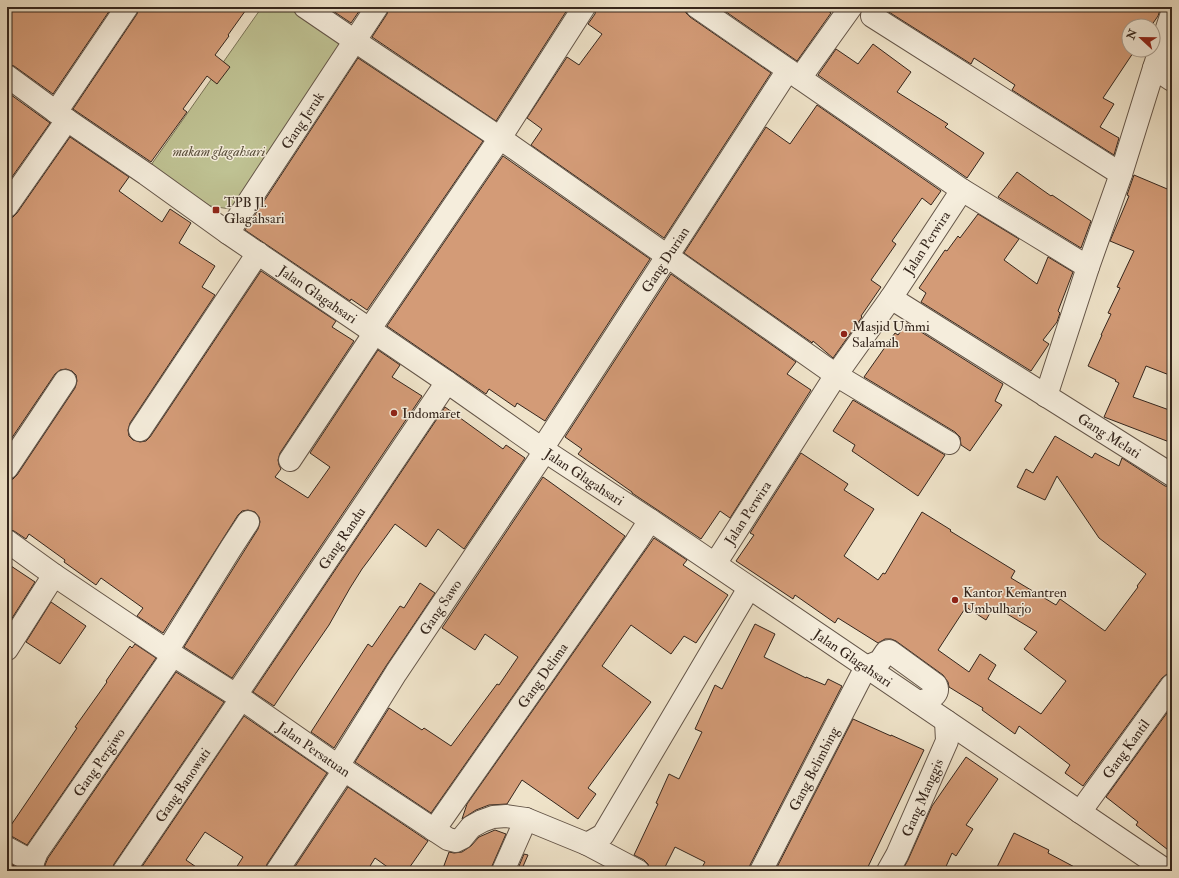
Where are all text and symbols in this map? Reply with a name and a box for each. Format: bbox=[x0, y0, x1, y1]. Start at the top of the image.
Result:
north arrow bbox=[1121, 18, 1161, 58]
text: N bbox=[1124, 26, 1140, 42]
street label: Gang Jeruk bbox=[277, 88, 327, 152]
park label: makam glagahsari bbox=[173, 143, 265, 160]
place label: TPB Jl. Glagahsari bbox=[224, 194, 285, 227]
marker: TPB Jl. Glagahsari bbox=[211, 205, 221, 215]
street label: Jalan Perwira bbox=[899, 208, 954, 279]
street label: Gang Durian bbox=[637, 223, 693, 296]
street label: Jalan Glagahsari bbox=[275, 261, 361, 327]
place label: Masjid Ummi Salamah bbox=[852, 318, 930, 351]
marker: Masjid Ummi Salamah bbox=[839, 329, 849, 339]
place label: Indomaret bbox=[402, 405, 461, 422]
marker: Indomaret bbox=[389, 408, 399, 418]
street label: Gang Melati bbox=[1075, 409, 1144, 462]
street label: Jalan Glagahsari bbox=[541, 444, 627, 509]
street label: Jalan Perwira bbox=[720, 478, 775, 549]
street label: Gang Randu bbox=[315, 504, 369, 573]
street label: Gang Sawo bbox=[416, 576, 465, 638]
place label: Kantor Kemantren Umbulharjo bbox=[963, 584, 1067, 617]
marker: Kantor Kemantren Umbulharjo bbox=[950, 595, 960, 605]
street label: Jalan Glagahsari bbox=[810, 625, 896, 691]
street label: Gang Delima bbox=[514, 639, 571, 711]
street label: Gang Kantil bbox=[1099, 716, 1153, 782]
street label: Jalan Persatuan bbox=[273, 717, 354, 780]
street label: Gang Belimbing bbox=[785, 723, 843, 814]
street label: Gang Pergiwo bbox=[70, 724, 129, 800]
street label: Gang Banowati bbox=[151, 744, 214, 825]
street label: Gang Manggis bbox=[898, 756, 947, 839]

